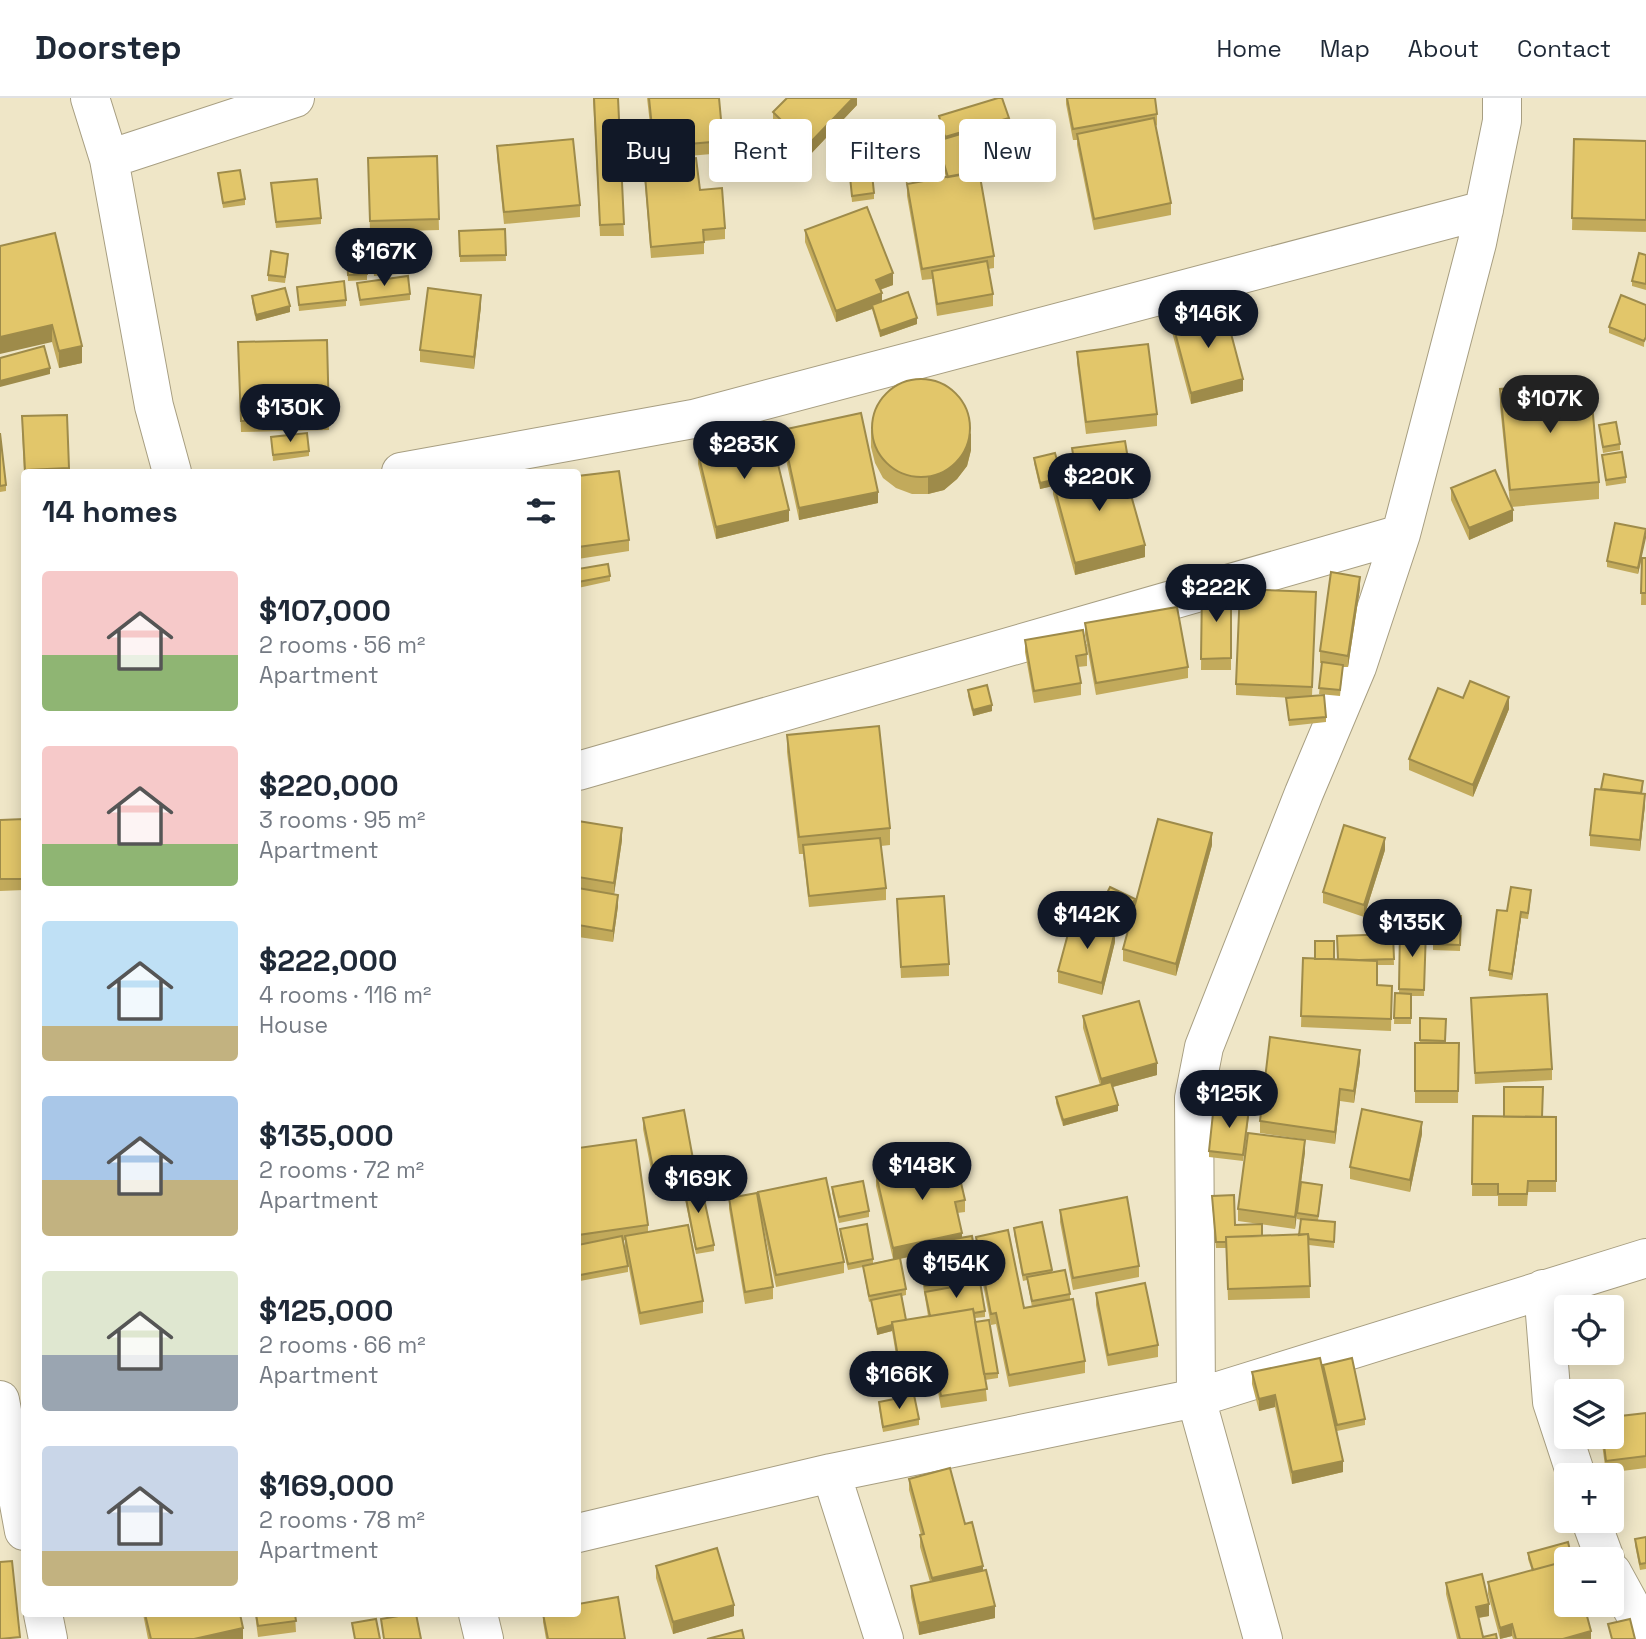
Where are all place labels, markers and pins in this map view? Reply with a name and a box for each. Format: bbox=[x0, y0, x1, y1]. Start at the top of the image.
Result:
pin: $167K bbox=[335, 228, 433, 288]
pin: $146K bbox=[1159, 290, 1257, 350]
pin: $107K bbox=[1501, 376, 1599, 435]
pin: $130K bbox=[241, 384, 339, 444]
pin: $283K bbox=[695, 422, 793, 481]
pin: $220K bbox=[1050, 454, 1148, 513]
pin: $222K bbox=[1167, 564, 1265, 624]
pin: $142K bbox=[1038, 892, 1136, 951]
pin: $135K bbox=[1363, 900, 1461, 959]
pin: $125K bbox=[1180, 1070, 1278, 1130]
pin: $148K bbox=[873, 1142, 971, 1202]
pin: $169K bbox=[649, 1156, 747, 1215]
pin: $154K bbox=[907, 1240, 1005, 1300]
pin: $166K bbox=[850, 1352, 948, 1411]

